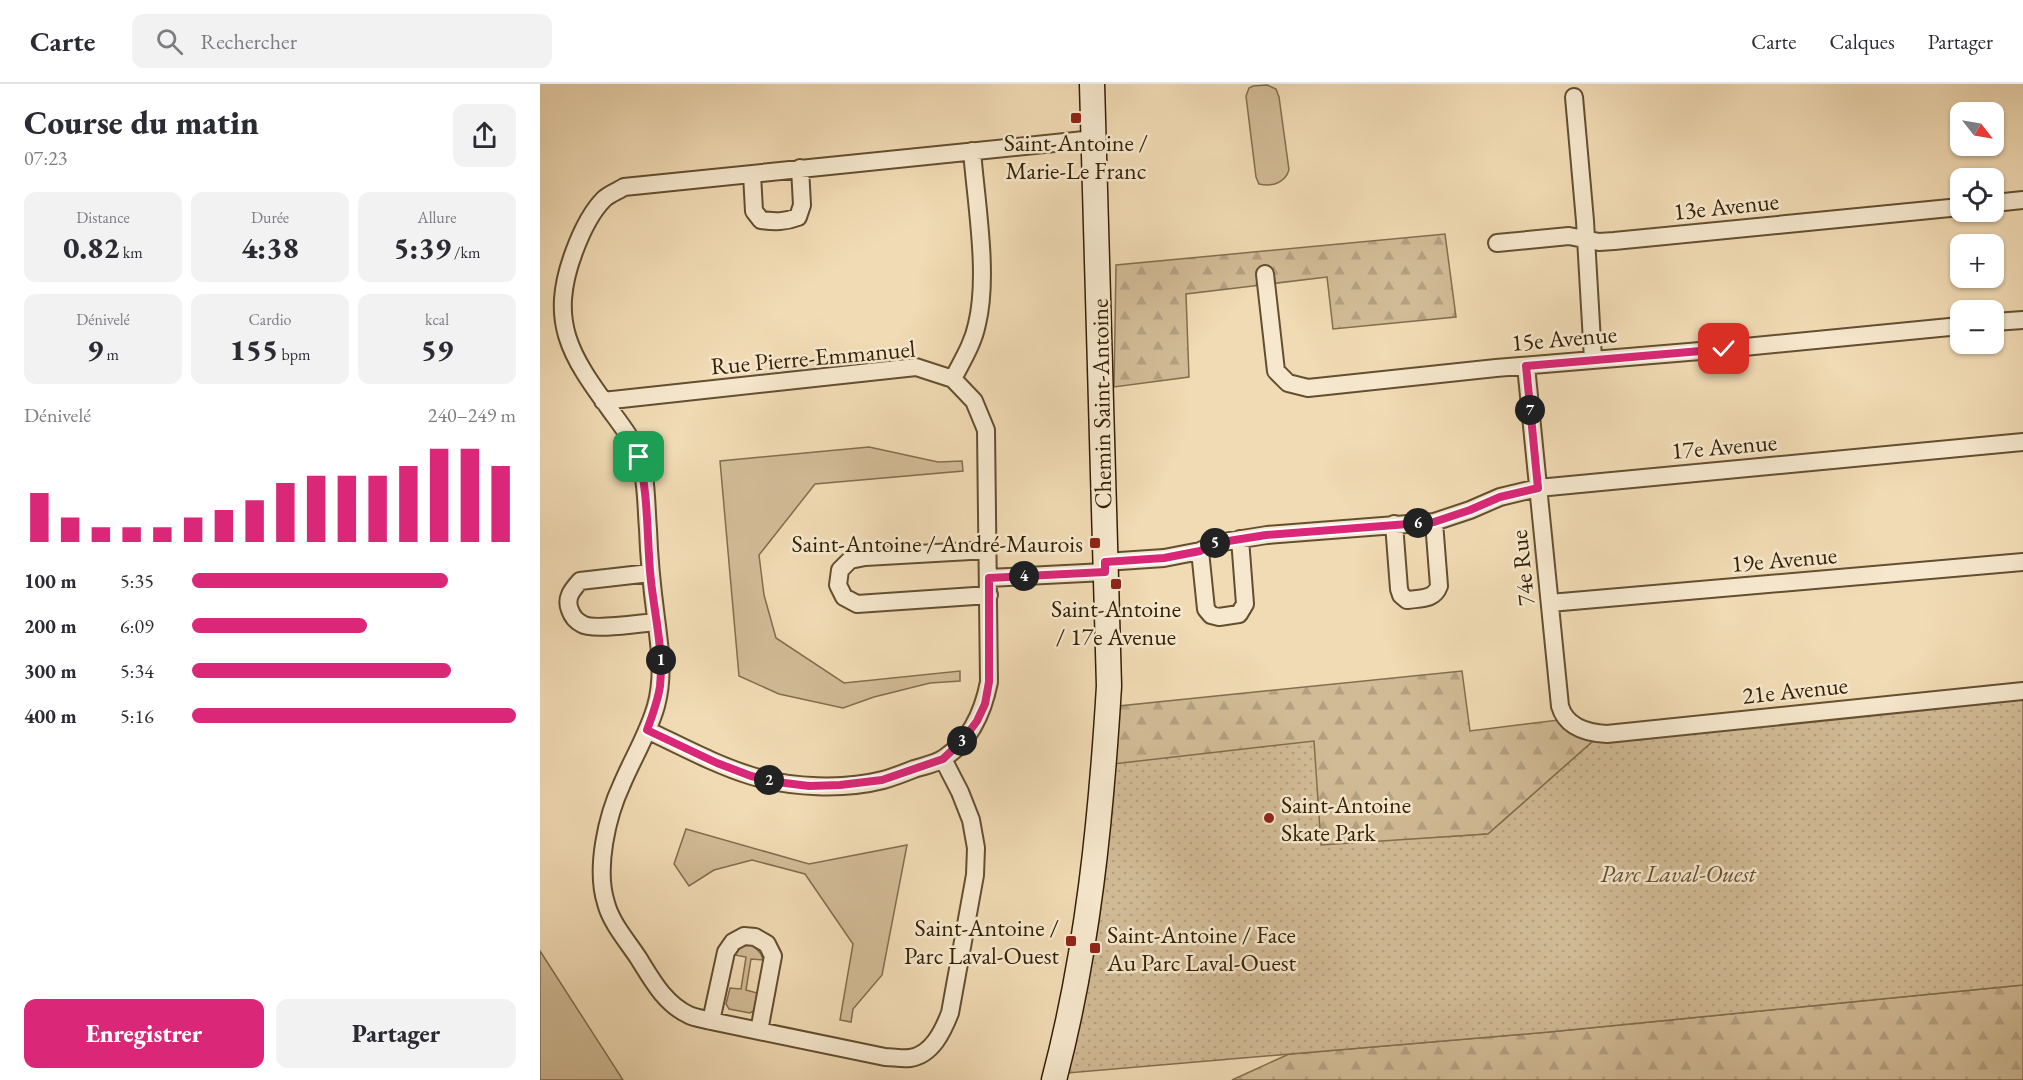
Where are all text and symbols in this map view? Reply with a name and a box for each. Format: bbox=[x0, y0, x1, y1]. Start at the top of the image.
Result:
search box bbox=[132, 14, 552, 68]
text: Carte bbox=[30, 23, 96, 59]
icon: search bbox=[153, 25, 186, 58]
text: Rechercher bbox=[201, 27, 297, 56]
text: Carte bbox=[1751, 28, 1796, 55]
text: Calques bbox=[1829, 28, 1895, 55]
text: Partager bbox=[1928, 28, 1993, 55]
text: Course du matin bbox=[24, 101, 259, 144]
north arrow bbox=[1950, 102, 2004, 156]
map controls bbox=[1950, 102, 2004, 354]
button: share bbox=[453, 104, 516, 167]
marker: Saint-Antoine / Marie-Le Franc bbox=[1069, 111, 1083, 125]
place label: Saint-Antoine / Marie-Le Franc bbox=[1004, 127, 1148, 186]
text: 07:23 bbox=[24, 145, 67, 171]
button: locate bbox=[1950, 168, 2004, 222]
street label: 13e Avenue bbox=[1672, 185, 1780, 227]
text: Distance bbox=[76, 207, 130, 228]
text: Durée bbox=[251, 207, 289, 228]
text: Allure bbox=[418, 207, 456, 228]
text: 0.82 bbox=[63, 228, 119, 267]
text: 4:38 bbox=[241, 228, 299, 267]
text: 5:39 bbox=[394, 228, 451, 267]
button: + bbox=[1950, 234, 2004, 288]
text: km bbox=[119, 242, 143, 263]
text: /km bbox=[451, 242, 480, 263]
street label: Chemin Saint-Antoine bbox=[1084, 298, 1118, 510]
button: − bbox=[1950, 300, 2004, 354]
text: Dénivelé bbox=[76, 309, 130, 330]
text: Cardio bbox=[248, 309, 292, 330]
text: kcal bbox=[425, 309, 449, 330]
street label: 15e Avenue bbox=[1510, 318, 1618, 358]
pin bbox=[1698, 323, 1749, 374]
text: 9 bbox=[87, 330, 103, 369]
text: 155 bbox=[230, 330, 278, 369]
text: 59 bbox=[421, 330, 453, 369]
icon: check bbox=[1707, 332, 1740, 365]
street label: Rue Pierre-Emmanuel bbox=[709, 333, 917, 381]
text: m bbox=[103, 344, 119, 365]
text: bpm bbox=[278, 344, 310, 365]
pin: 7 bbox=[1515, 395, 1545, 425]
text: 7 bbox=[1526, 399, 1534, 420]
text: Dénivelé bbox=[24, 402, 91, 428]
text: 240–249 m bbox=[428, 402, 516, 428]
street label: 17e Avenue bbox=[1670, 426, 1778, 466]
pin bbox=[613, 431, 664, 482]
icon: arrive bbox=[622, 440, 655, 473]
pin: 6 bbox=[1403, 508, 1433, 538]
text: 6 bbox=[1414, 512, 1422, 533]
place label: Saint-Antoine / André-Maurois bbox=[792, 528, 1083, 559]
pin: 5 bbox=[1200, 528, 1230, 558]
street label: 74e Rue bbox=[1503, 528, 1541, 608]
text: 5 bbox=[1211, 532, 1219, 553]
marker: Saint-Antoine / André-Maurois bbox=[1088, 536, 1102, 550]
street label: 19e Avenue bbox=[1730, 539, 1838, 579]
pin: 4 bbox=[1009, 561, 1039, 591]
text: 4 bbox=[1020, 565, 1028, 586]
text: 100 m bbox=[24, 568, 77, 594]
text: 5:35 bbox=[120, 568, 154, 594]
marker: Saint-Antoine / 17e Avenue bbox=[1109, 577, 1123, 591]
place label: Saint-Antoine / 17e Avenue bbox=[1051, 593, 1181, 652]
text: 200 m bbox=[24, 613, 77, 639]
text: 6:09 bbox=[120, 613, 154, 639]
pin: 1 bbox=[646, 645, 676, 675]
text: 1 bbox=[657, 649, 665, 670]
text: 300 m bbox=[24, 658, 77, 684]
text: 5:34 bbox=[120, 658, 154, 684]
street label: 21e Avenue bbox=[1741, 669, 1849, 711]
text: 400 m bbox=[24, 703, 77, 729]
text: 5:16 bbox=[120, 703, 154, 729]
pin: 3 bbox=[947, 726, 977, 756]
text: 3 bbox=[958, 730, 966, 751]
pin: 2 bbox=[754, 765, 784, 795]
text: 2 bbox=[765, 769, 773, 790]
place label: Saint-Antoine Skate Park bbox=[1281, 789, 1411, 848]
marker: Saint-Antoine Skate Park bbox=[1262, 811, 1276, 825]
park label: Parc Laval-Ouest bbox=[1600, 858, 1757, 889]
place label: Saint-Antoine / Parc Laval-Ouest bbox=[904, 912, 1059, 971]
place label: Saint-Antoine / Face Au Parc Laval-Ouest bbox=[1106, 919, 1297, 978]
marker: Saint-Antoine / Parc Laval-Ouest bbox=[1064, 934, 1078, 948]
marker: Saint-Antoine / Face Au Parc Laval-Ouest bbox=[1088, 941, 1102, 955]
button: Enregistrer bbox=[24, 999, 264, 1068]
button: Partager bbox=[276, 999, 516, 1068]

